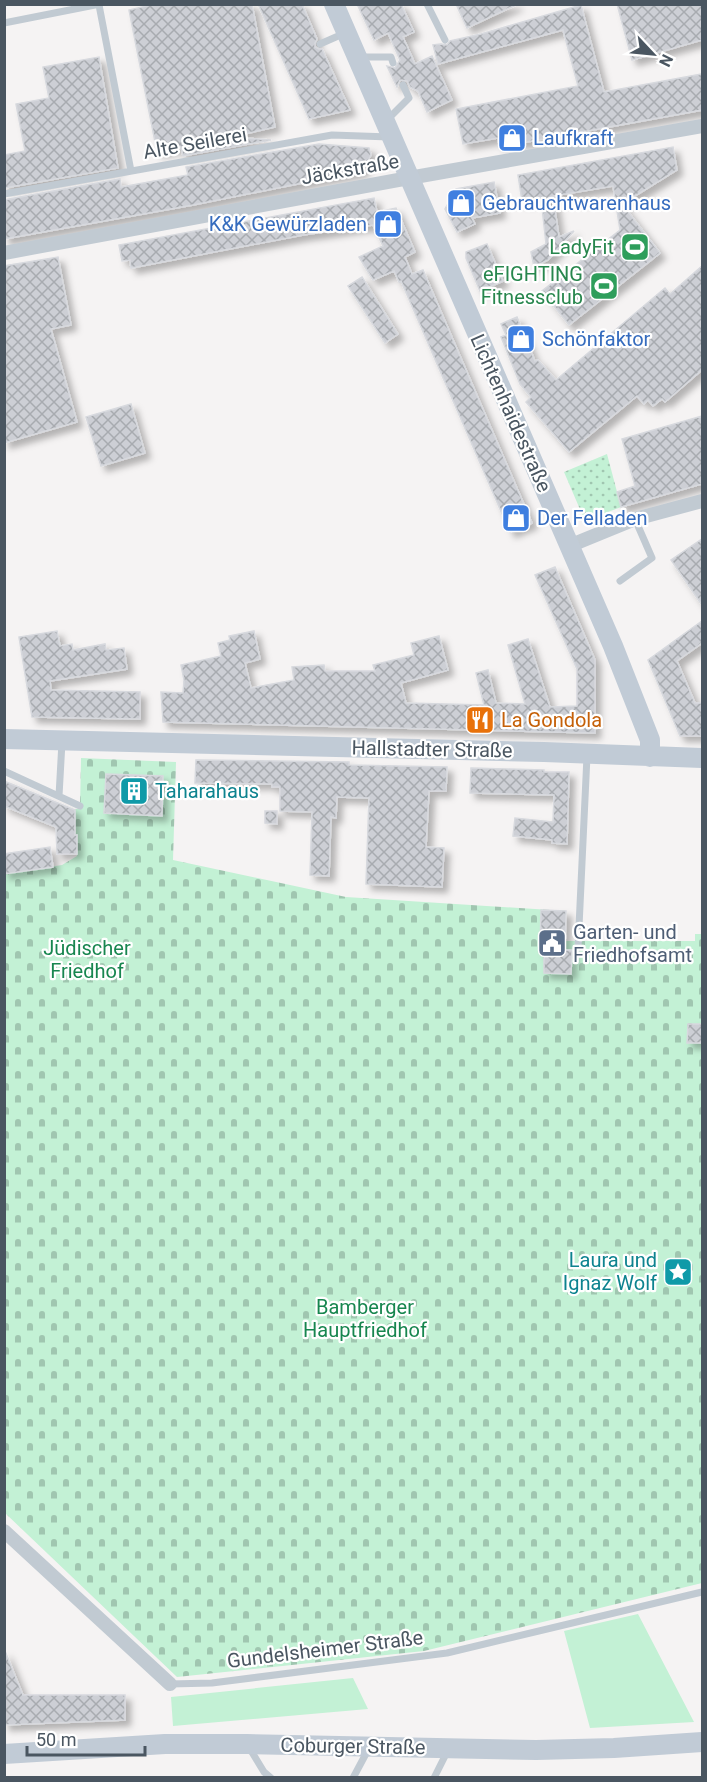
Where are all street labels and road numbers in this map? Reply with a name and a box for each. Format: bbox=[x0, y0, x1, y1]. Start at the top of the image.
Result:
street label: Alte Seilerei bbox=[141, 122, 249, 164]
street label: Jäckstraße bbox=[299, 149, 401, 189]
street label: Lichtenhaidestraße bbox=[465, 330, 557, 496]
street label: Hallstadter Straße bbox=[351, 736, 513, 762]
street label: Gundelsheimer Straße bbox=[226, 1625, 424, 1673]
street label: Coburger Straße bbox=[280, 1733, 426, 1759]

